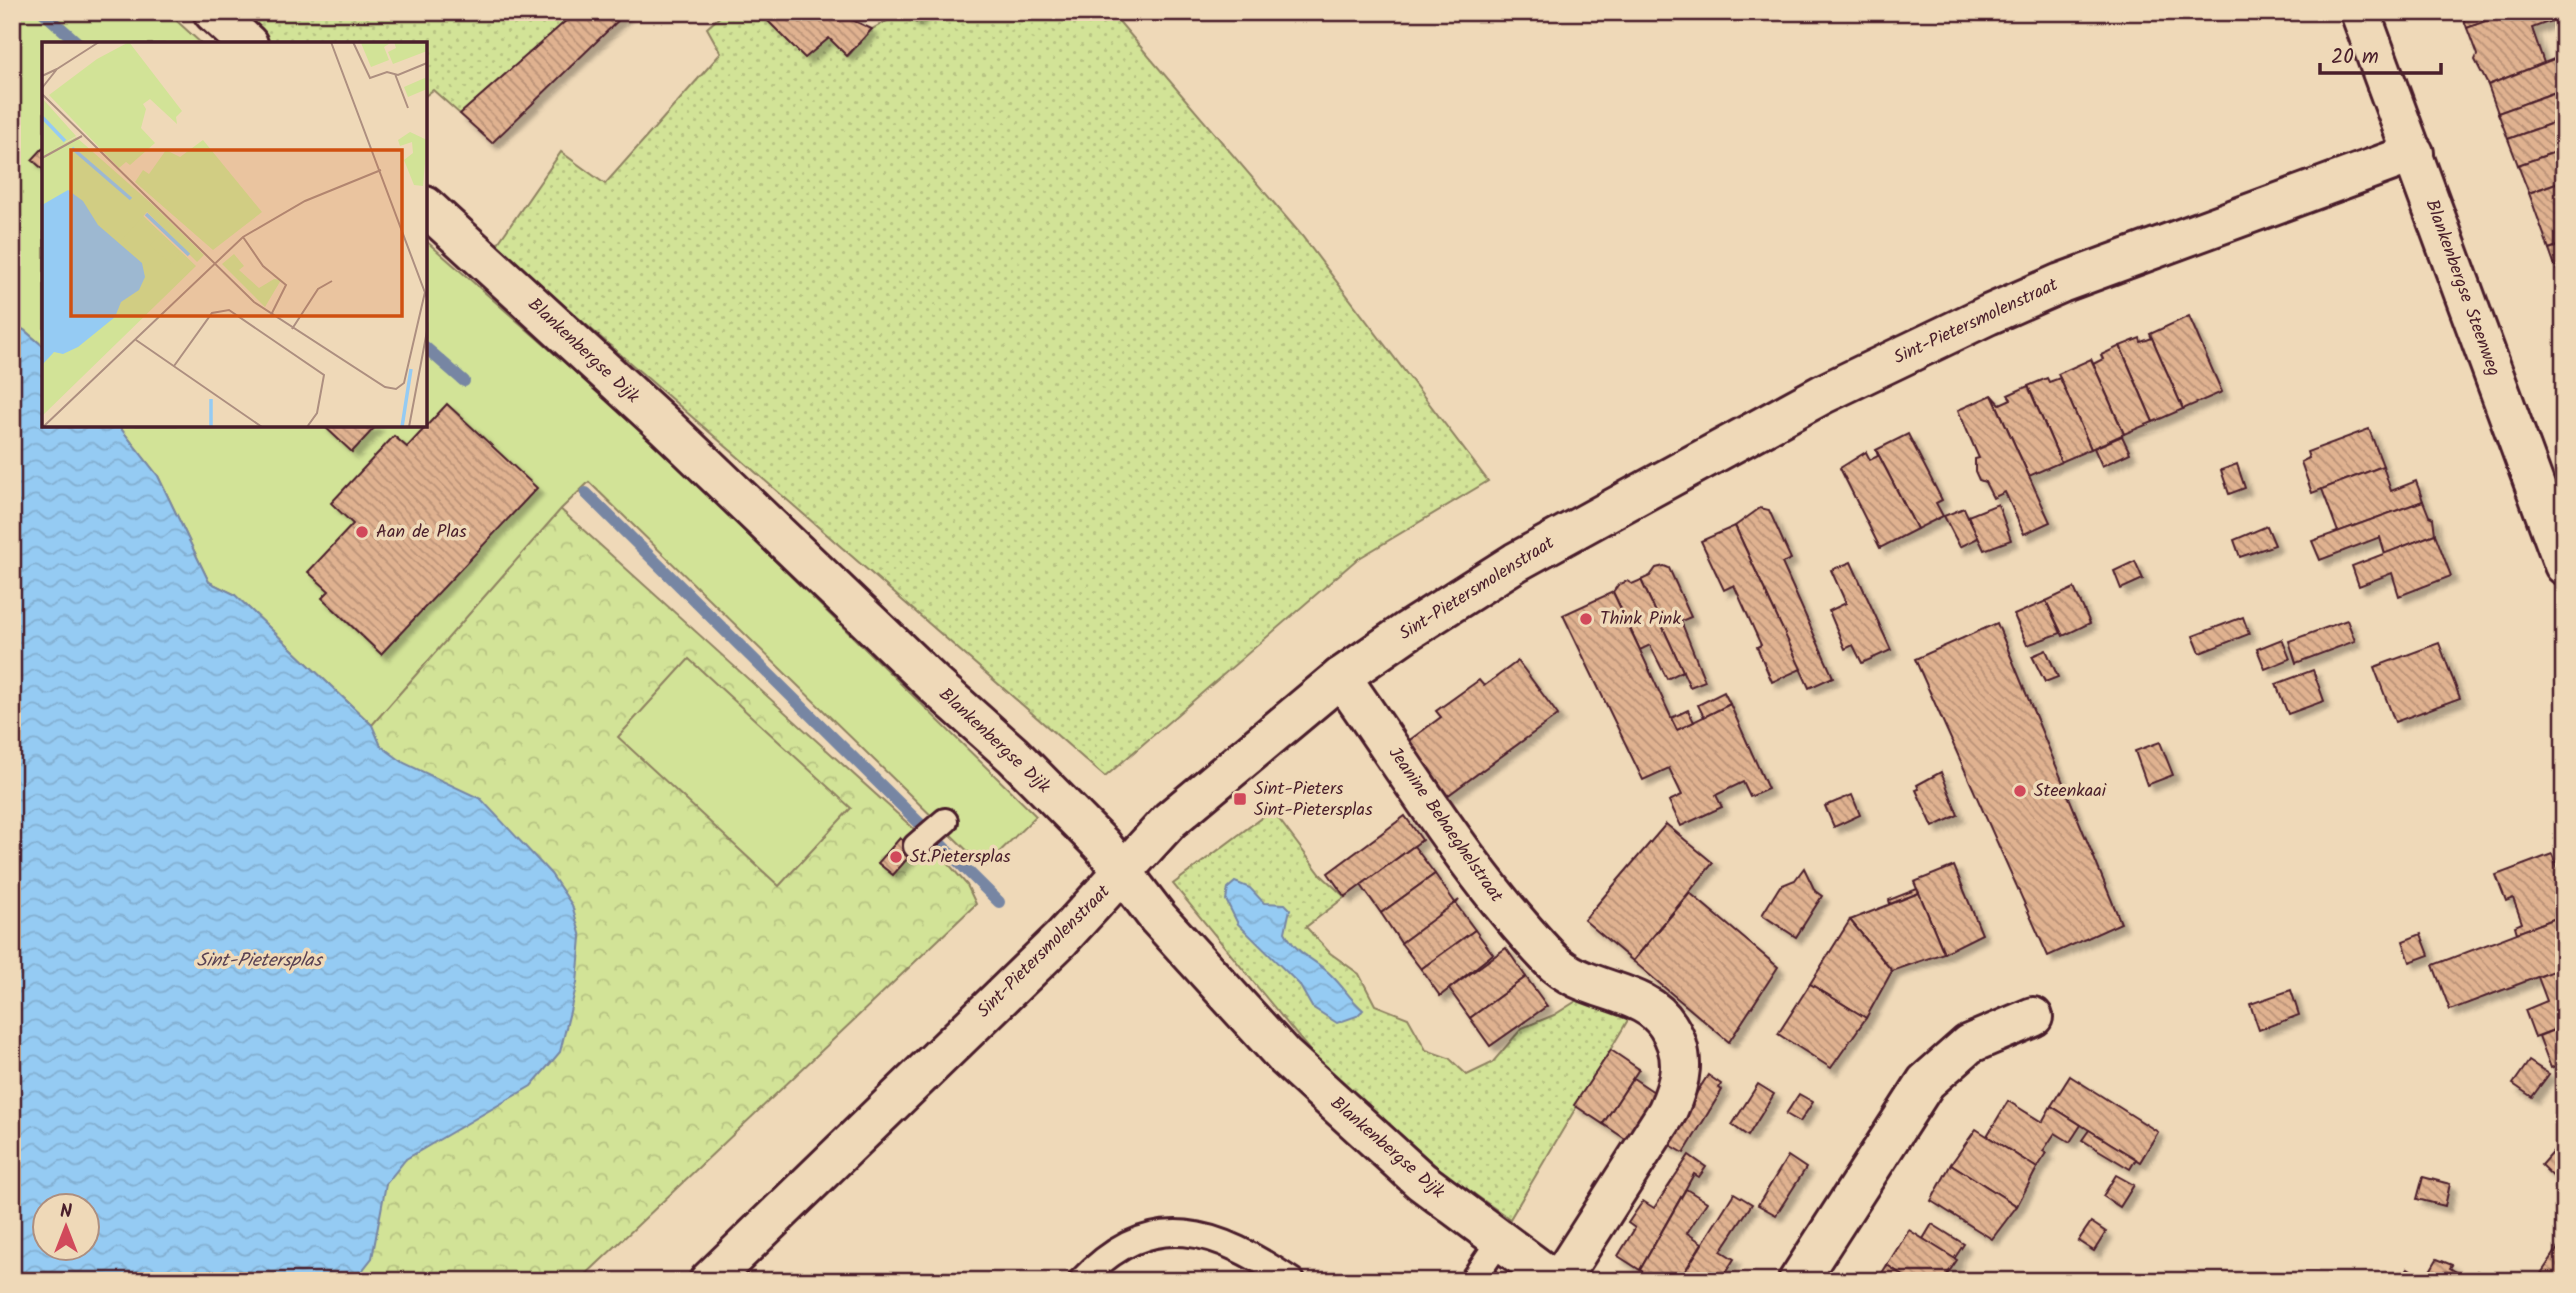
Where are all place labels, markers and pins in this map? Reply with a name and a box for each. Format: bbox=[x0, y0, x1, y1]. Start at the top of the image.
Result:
place label: Aan de Plas bbox=[376, 518, 467, 547]
marker: Aan de Plas bbox=[354, 524, 370, 540]
place label: Think Pink bbox=[1600, 605, 1681, 634]
marker: Think Pink bbox=[1578, 611, 1594, 627]
place label: Sint-Pieters Sint-Pietersplas bbox=[1254, 775, 1373, 825]
place label: Steenkaai bbox=[2034, 777, 2107, 806]
marker: Steenkaai bbox=[2012, 783, 2028, 799]
marker: Sint-Pieters Sint-Pietersplas bbox=[1232, 791, 1248, 807]
place label: St.Pietersplas bbox=[910, 843, 1011, 872]
marker: St.Pietersplas bbox=[888, 849, 904, 865]

